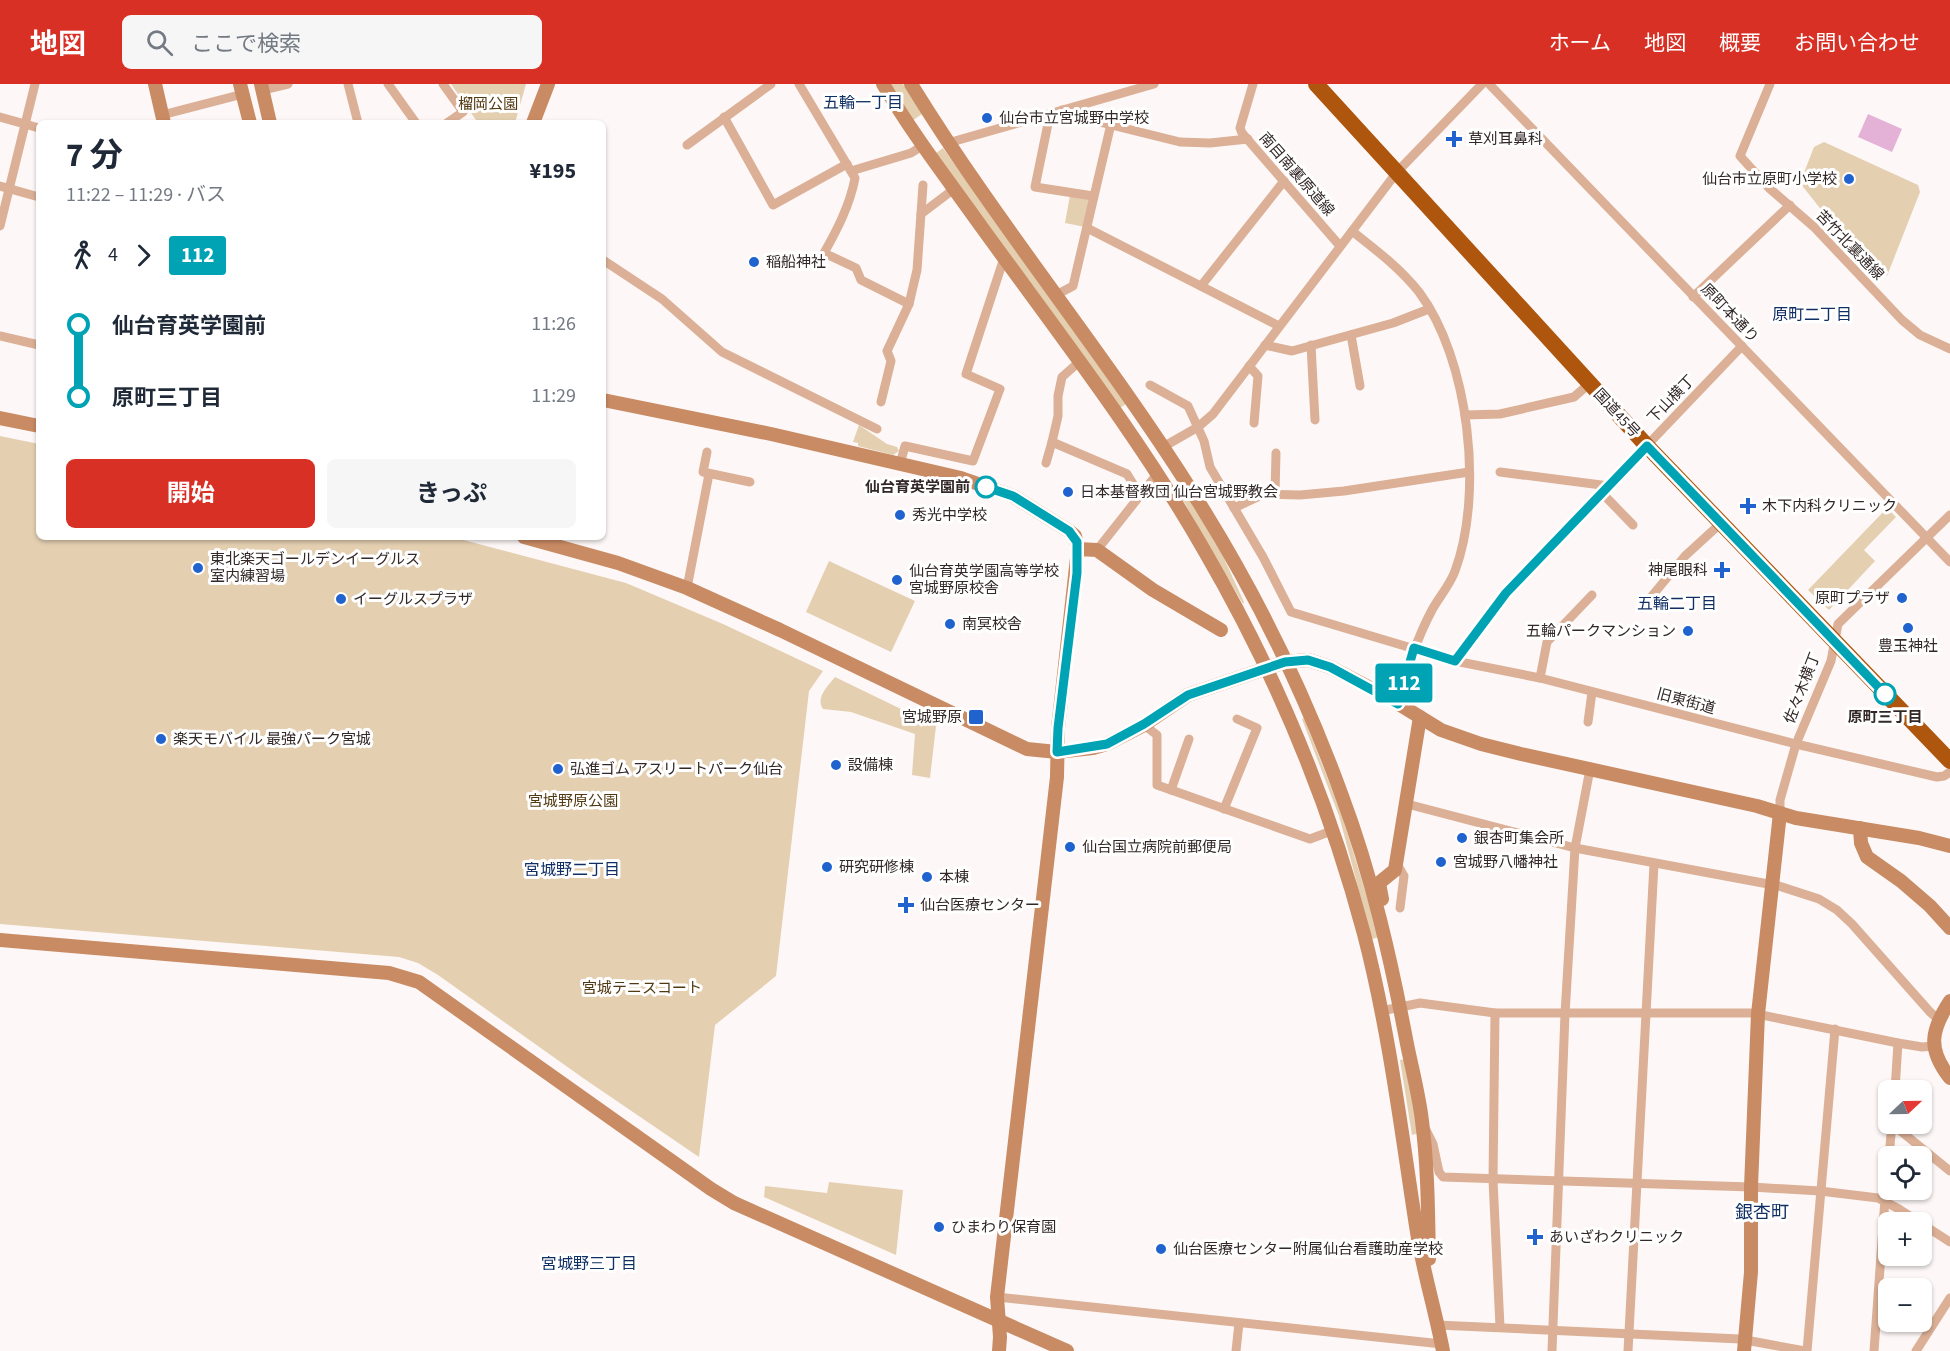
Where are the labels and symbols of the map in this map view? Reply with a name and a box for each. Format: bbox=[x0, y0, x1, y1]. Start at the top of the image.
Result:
district label: 五輪一丁目 bbox=[823, 92, 903, 114]
park label: 榴岡公園 bbox=[458, 94, 518, 115]
place label: 仙台市立宮城野中学校 bbox=[999, 108, 1149, 129]
marker: 仙台市立宮城野中学校 bbox=[980, 111, 994, 125]
street label: 南目南裏原道線 bbox=[1254, 128, 1339, 221]
place label: 草刈耳鼻科 bbox=[1468, 129, 1543, 150]
marker: 草刈耳鼻科 bbox=[1445, 130, 1463, 148]
place label: 仙台市立原町小学校 bbox=[1702, 169, 1837, 190]
marker: 仙台市立原町小学校 bbox=[1842, 172, 1856, 186]
street label: 苦竹北裏通線 bbox=[1811, 206, 1888, 285]
place label: 稲船神社 bbox=[766, 252, 826, 273]
marker: 稲船神社 bbox=[747, 255, 761, 269]
street label: 原町本通り bbox=[1696, 279, 1763, 348]
district label: 原町二丁目 bbox=[1772, 304, 1852, 326]
street label: 下山横丁 bbox=[1643, 370, 1700, 428]
street label: 国道45号 bbox=[1589, 384, 1645, 442]
marker: 仙台育英学園前 bbox=[975, 476, 997, 498]
place label: 仙台育英学園前 bbox=[865, 477, 970, 498]
place label: 日本基督教団 仙台宮城野教会 bbox=[1080, 482, 1278, 503]
marker: 日本基督教団 仙台宮城野教会 bbox=[1061, 485, 1075, 499]
place label: 木下内科クリニック bbox=[1762, 496, 1897, 517]
marker: 木下内科クリニック bbox=[1739, 497, 1757, 515]
place label: 秀光中学校 bbox=[912, 505, 987, 526]
marker: 秀光中学校 bbox=[893, 508, 907, 522]
place label: 東北楽天ゴールデンイーグルス 室内練習場 bbox=[210, 549, 420, 587]
place label: 神尾眼科 bbox=[1648, 560, 1708, 581]
marker: 東北楽天ゴールデンイーグルス 室内練習場 bbox=[191, 561, 205, 575]
place label: 仙台育英学園高等学校 宮城野原校舎 bbox=[909, 561, 1059, 599]
marker: 神尾眼科 bbox=[1713, 561, 1731, 579]
marker: 仙台育英学園高等学校 宮城野原校舎 bbox=[890, 573, 904, 587]
place label: 原町プラザ bbox=[1815, 588, 1890, 609]
place label: イーグルスプラザ bbox=[353, 589, 473, 610]
marker: 原町プラザ bbox=[1895, 591, 1909, 605]
marker: イーグルスプラザ bbox=[334, 592, 348, 606]
district label: 五輪二丁目 bbox=[1637, 593, 1717, 615]
place label: 南冥校舎 bbox=[962, 614, 1022, 635]
marker: 南冥校舎 bbox=[943, 617, 957, 631]
place label: 五輪パークマンション bbox=[1526, 621, 1676, 642]
marker: 豊玉神社 bbox=[1901, 621, 1915, 635]
marker: 五輪パークマンション bbox=[1681, 624, 1695, 638]
place label: 豊玉神社 bbox=[1878, 636, 1938, 657]
street label: 佐々木横丁 bbox=[1779, 649, 1826, 727]
line badge: 112 bbox=[1370, 664, 1438, 702]
marker: 原町三丁目 bbox=[1874, 683, 1896, 705]
street label: 旧東街道 bbox=[1654, 684, 1718, 719]
place label: 宮城野原 bbox=[902, 707, 962, 728]
place label: 原町三丁目 bbox=[1847, 707, 1923, 728]
marker: 宮城野原 bbox=[967, 708, 985, 726]
place label: 楽天モバイル 最強パーク宮城 bbox=[173, 729, 371, 750]
marker: 楽天モバイル 最強パーク宮城 bbox=[154, 732, 168, 746]
place label: 設備棟 bbox=[848, 755, 893, 776]
marker: 設備棟 bbox=[829, 758, 843, 772]
place label: 弘進ゴム アスリートパーク仙台 bbox=[570, 759, 783, 780]
marker: 弘進ゴム アスリートパーク仙台 bbox=[551, 762, 565, 776]
park label: 宮城野原公園 bbox=[528, 791, 618, 812]
place label: 銀杏町集会所 bbox=[1474, 828, 1564, 849]
marker: 銀杏町集会所 bbox=[1455, 831, 1469, 845]
place label: 仙台国立病院前郵便局 bbox=[1082, 837, 1232, 858]
marker: 仙台国立病院前郵便局 bbox=[1063, 840, 1077, 854]
place label: 宮城野八幡神社 bbox=[1453, 852, 1558, 873]
marker: 宮城野八幡神社 bbox=[1434, 855, 1448, 869]
place label: 研究研修棟 bbox=[839, 857, 914, 878]
district label: 宮城野二丁目 bbox=[524, 859, 620, 881]
marker: 研究研修棟 bbox=[820, 860, 834, 874]
place label: 本棟 bbox=[939, 867, 969, 888]
marker: 本棟 bbox=[920, 870, 934, 884]
place label: 仙台医療センター bbox=[920, 895, 1040, 916]
marker: 仙台医療センター bbox=[897, 896, 915, 914]
park label: 宮城テニスコート bbox=[582, 978, 702, 999]
north arrow bbox=[1878, 1080, 1932, 1134]
district label: 銀杏町 bbox=[1735, 1200, 1789, 1225]
place label: ひまわり保育園 bbox=[951, 1217, 1056, 1238]
marker: ひまわり保育園 bbox=[932, 1220, 946, 1234]
place label: あいざわクリニック bbox=[1549, 1227, 1684, 1248]
marker: あいざわクリニック bbox=[1526, 1228, 1544, 1246]
place label: 仙台医療センター附属仙台看護助産学校 bbox=[1173, 1239, 1443, 1260]
marker: 仙台医療センター附属仙台看護助産学校 bbox=[1154, 1242, 1168, 1256]
district label: 宮城野三丁目 bbox=[541, 1253, 637, 1275]

